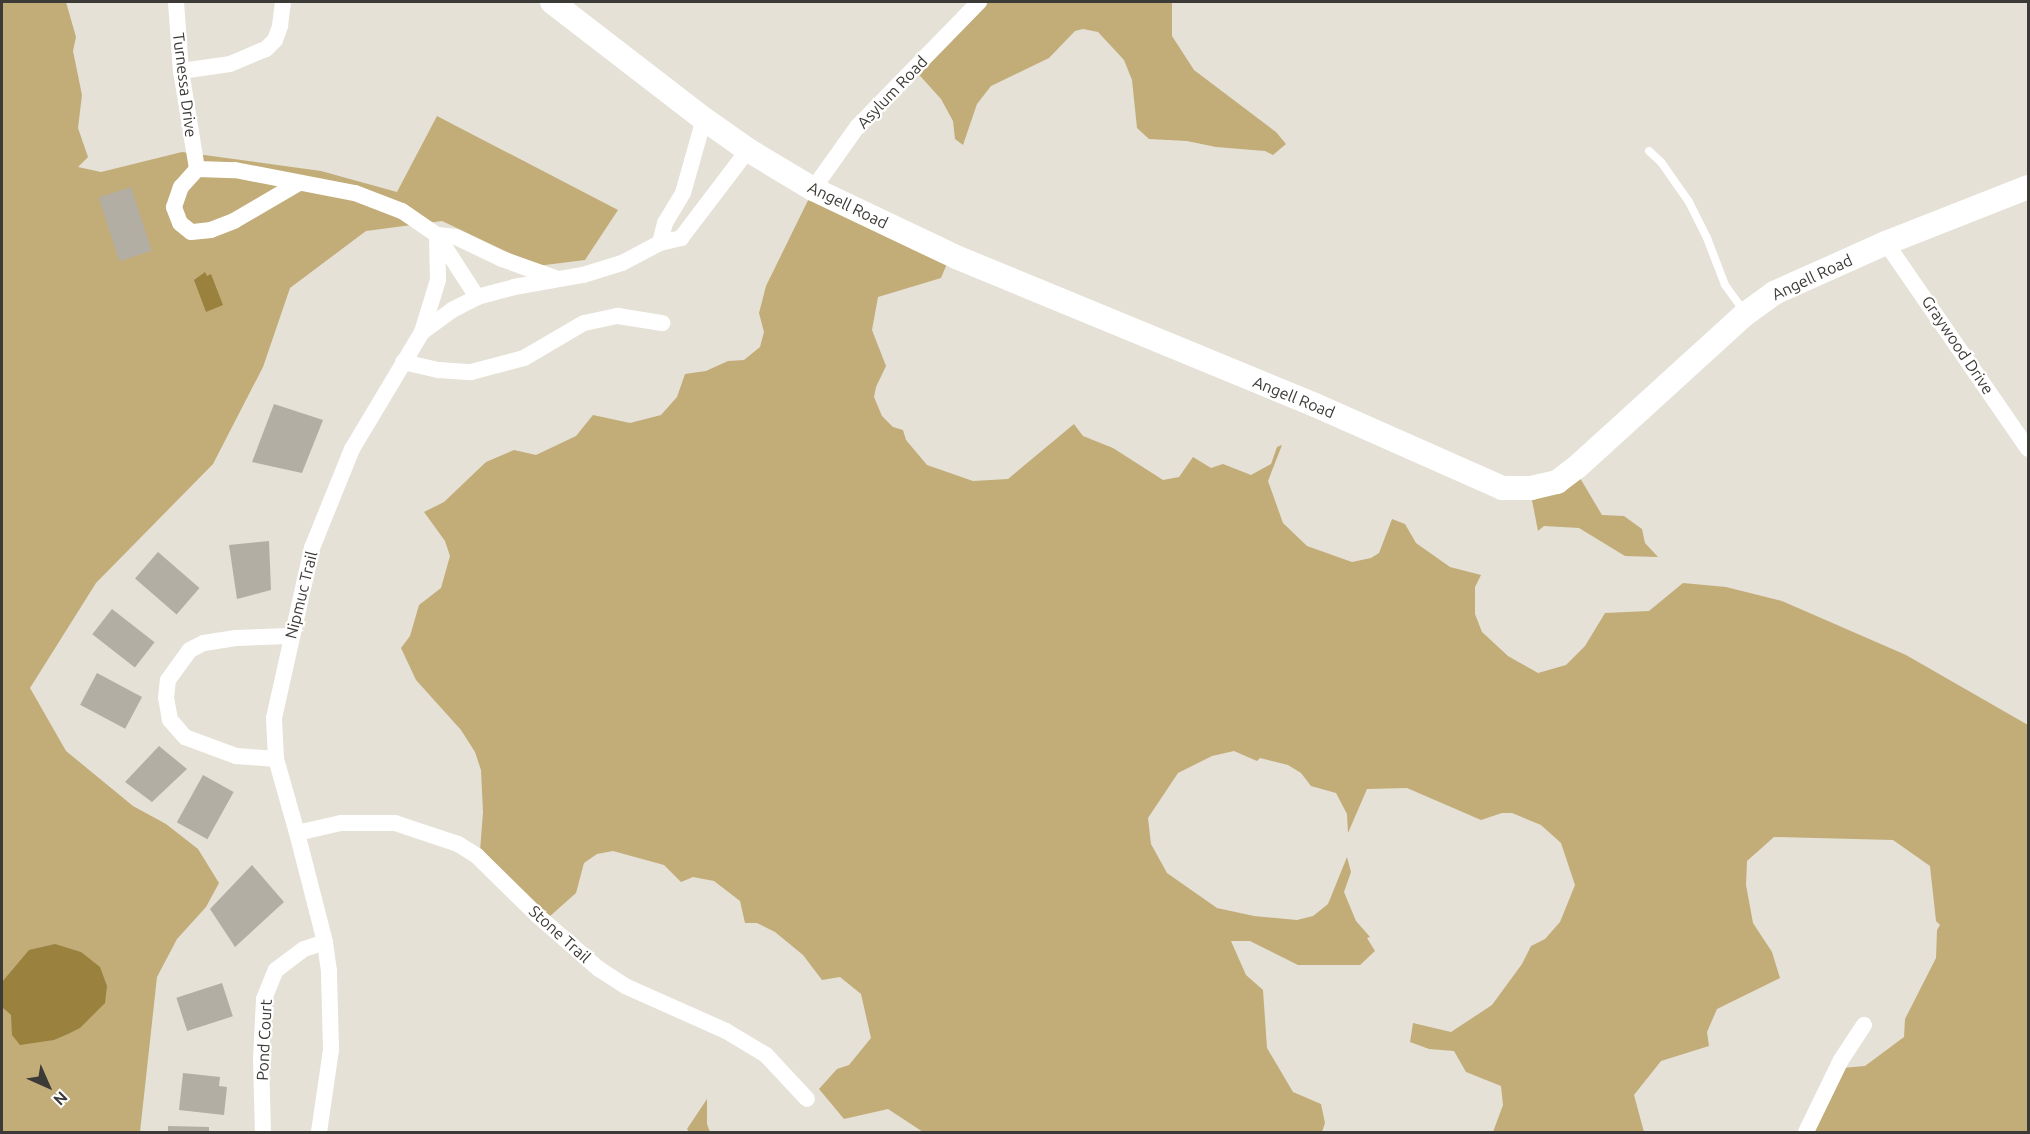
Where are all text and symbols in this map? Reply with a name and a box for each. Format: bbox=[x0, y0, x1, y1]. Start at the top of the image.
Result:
street label: Turnessa Drive bbox=[169, 32, 201, 138]
street label: Asylum Road bbox=[853, 52, 931, 132]
street label: Angell Road bbox=[805, 177, 891, 233]
street label: Angell Road bbox=[1769, 250, 1855, 304]
street label: Graywood Drive bbox=[1918, 292, 1998, 398]
street label: Angell Road bbox=[1250, 372, 1338, 422]
street label: Nipmuc Trail bbox=[281, 549, 321, 641]
street label: Stone Trail bbox=[525, 901, 595, 967]
street label: Pond Court bbox=[252, 999, 276, 1081]
north arrow bbox=[18, 1056, 78, 1116]
text: N bbox=[50, 1088, 71, 1109]

